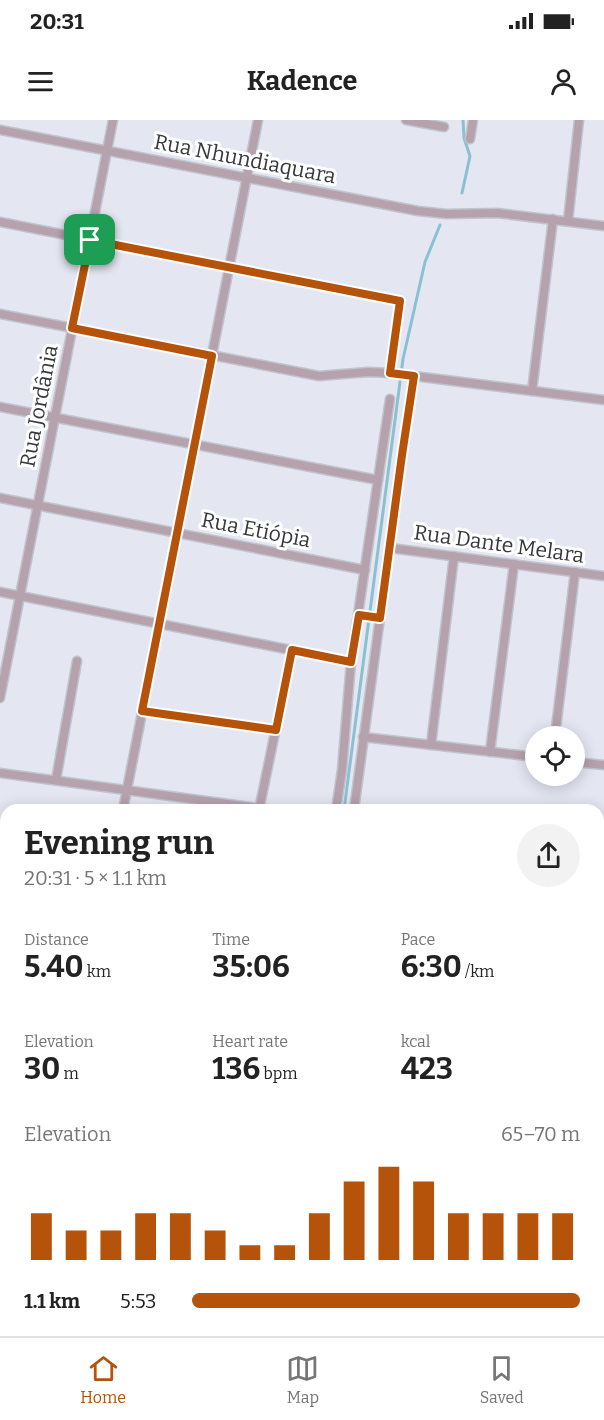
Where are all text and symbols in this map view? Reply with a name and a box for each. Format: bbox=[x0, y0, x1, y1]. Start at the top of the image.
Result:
text: 20:31 bbox=[30, 8, 84, 35]
icon: menu bbox=[24, 65, 57, 98]
text: Kadence bbox=[247, 65, 357, 97]
icon: person bbox=[547, 65, 580, 98]
street label: Rua Nhundiaquara bbox=[152, 129, 339, 189]
pin bbox=[64, 214, 115, 265]
icon: arrive bbox=[73, 223, 106, 256]
street label: Rua Jordânia bbox=[14, 342, 64, 469]
street label: Rua Etiópia bbox=[199, 507, 313, 553]
street label: Rua Dante Melara bbox=[412, 519, 586, 569]
map controls bbox=[525, 726, 585, 786]
button: locate bbox=[525, 726, 585, 786]
text: Evening run bbox=[24, 823, 214, 863]
button: share bbox=[517, 824, 580, 887]
text: 20:31 · 5 × 1.1 km bbox=[24, 866, 166, 890]
text: Distance bbox=[24, 930, 89, 949]
text: Time bbox=[212, 930, 250, 949]
text: Pace bbox=[401, 930, 435, 949]
text: 5.40 bbox=[24, 949, 84, 985]
text: 35:06 bbox=[212, 949, 290, 985]
text: 6:30 bbox=[401, 949, 462, 985]
text: km bbox=[84, 962, 111, 981]
text: /km bbox=[462, 962, 494, 981]
text: Elevation bbox=[24, 1032, 94, 1051]
text: Heart rate bbox=[212, 1032, 288, 1051]
text: kcal bbox=[401, 1032, 430, 1051]
text: 30 bbox=[24, 1051, 60, 1087]
text: 136 bbox=[212, 1051, 260, 1087]
text: 423 bbox=[401, 1051, 453, 1087]
text: m bbox=[60, 1064, 79, 1083]
text: bpm bbox=[260, 1064, 298, 1083]
text: Elevation bbox=[24, 1122, 111, 1146]
text: 65–70 m bbox=[501, 1122, 580, 1146]
text: 1.1 km bbox=[24, 1289, 80, 1313]
text: 5:53 bbox=[120, 1289, 157, 1313]
tab: Home bbox=[80, 1352, 126, 1407]
tab: Map bbox=[286, 1352, 319, 1407]
tab: Saved bbox=[480, 1352, 524, 1407]

